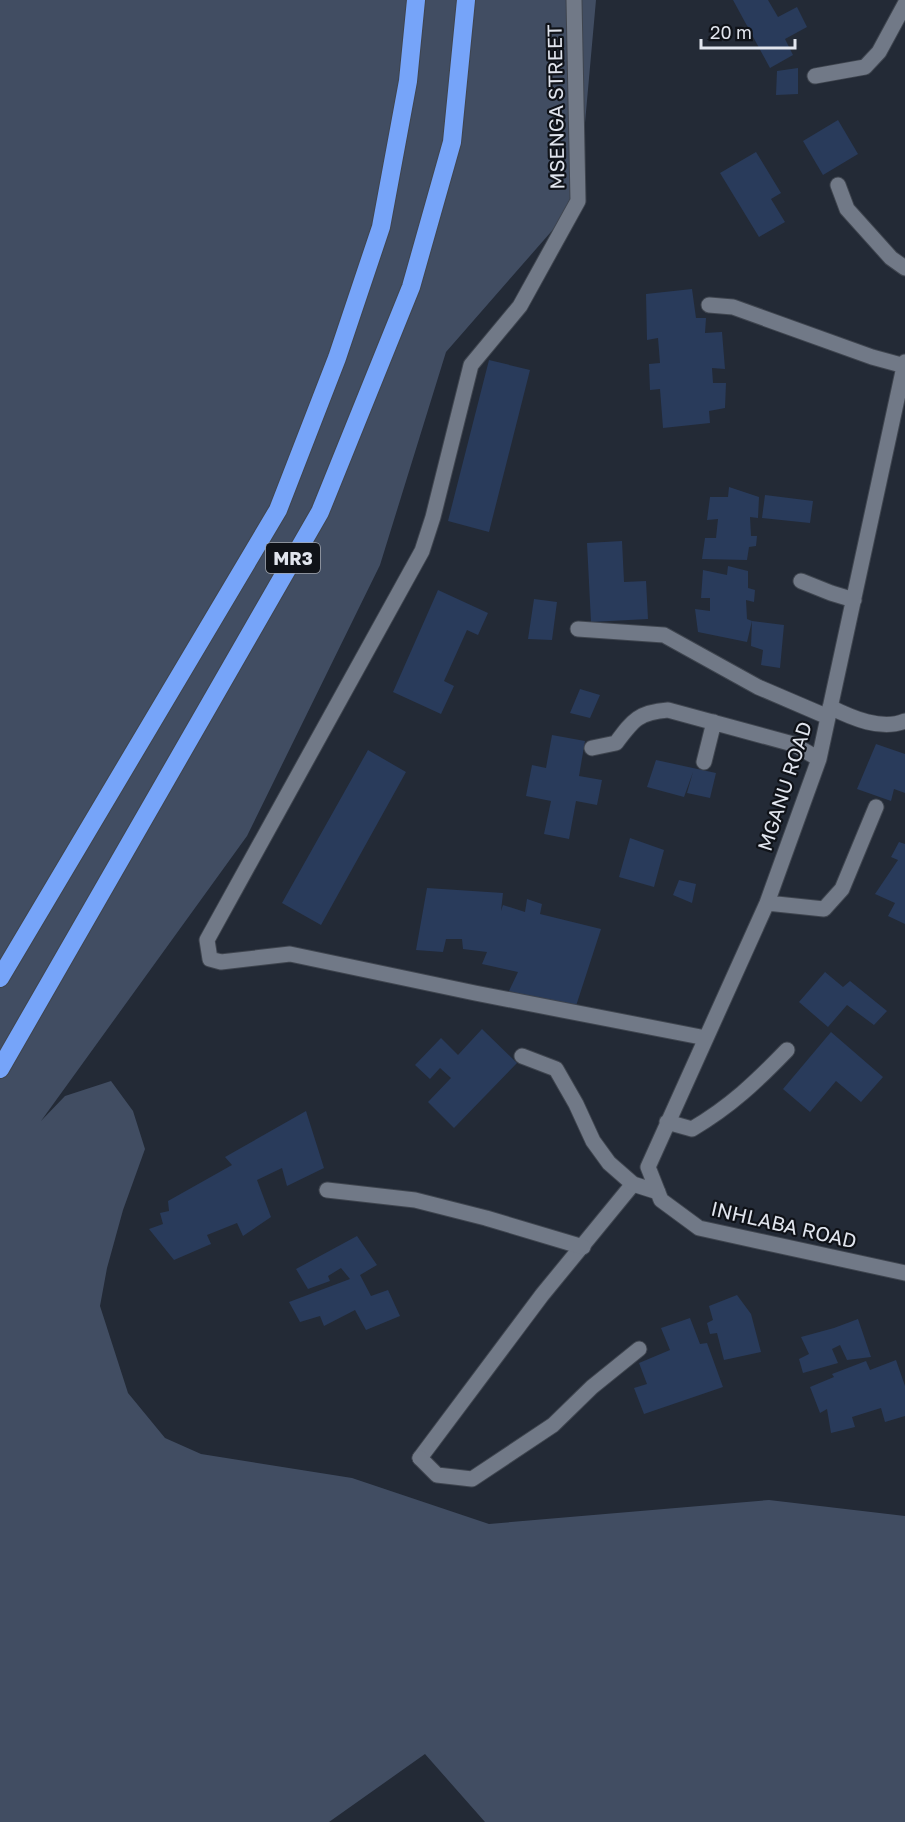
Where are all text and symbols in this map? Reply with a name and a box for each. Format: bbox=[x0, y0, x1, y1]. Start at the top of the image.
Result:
scale bar bbox=[701, 12, 796, 50]
text: 20 m bbox=[710, 21, 752, 43]
street label: MSENGA STREET bbox=[542, 24, 568, 190]
road number: MR3 bbox=[266, 543, 320, 573]
street label: MGANU ROAD bbox=[752, 718, 816, 854]
street label: INHLABA ROAD bbox=[709, 1196, 859, 1252]

